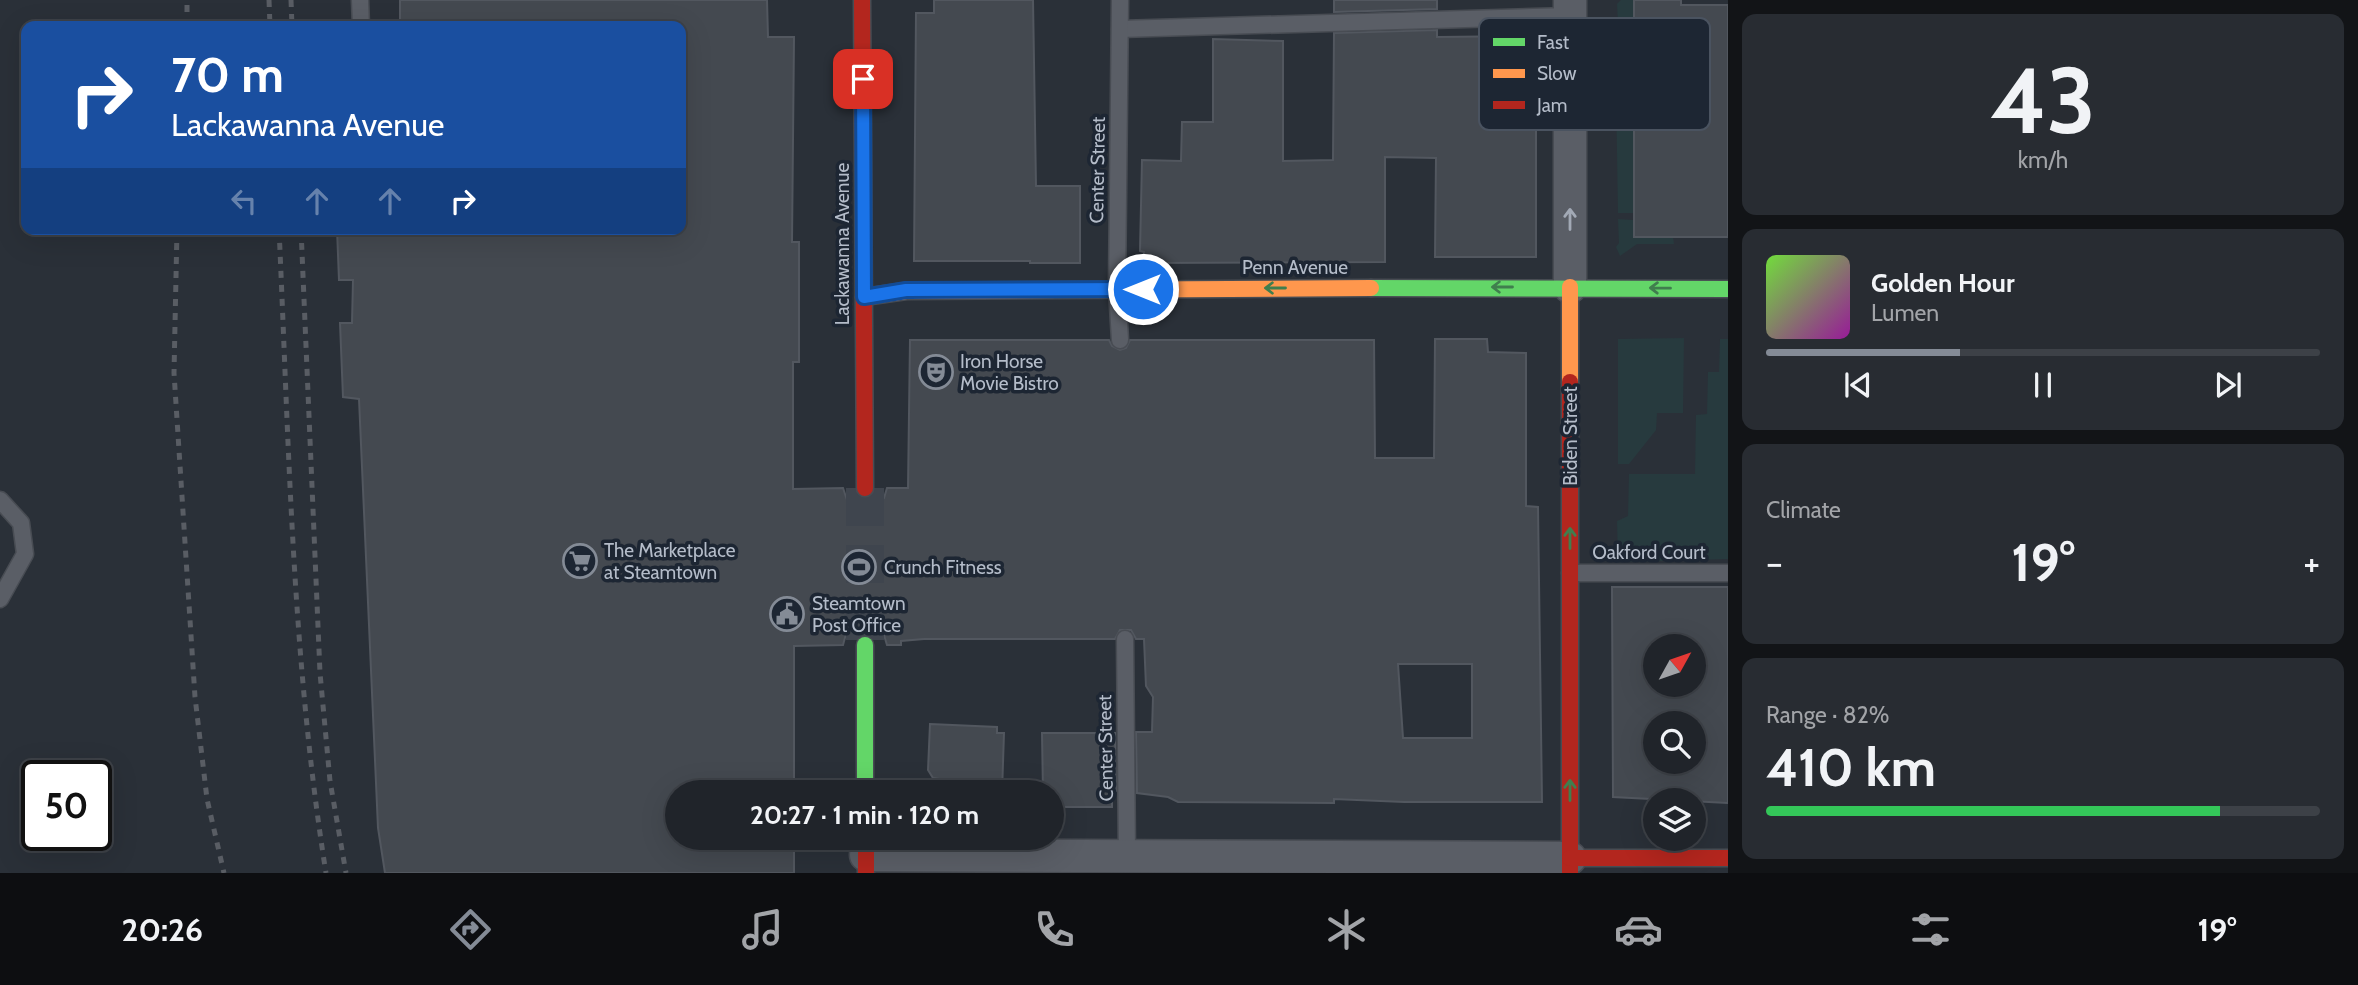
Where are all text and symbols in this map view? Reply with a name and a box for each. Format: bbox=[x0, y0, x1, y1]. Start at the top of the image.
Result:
legend bbox=[1479, 18, 1710, 130]
text: Fast bbox=[1537, 31, 1570, 54]
text: 70 m bbox=[171, 45, 284, 104]
text: 43 bbox=[1990, 45, 2096, 156]
icon: right bbox=[56, 49, 147, 140]
pin bbox=[833, 49, 893, 109]
icon: arrive bbox=[844, 60, 882, 98]
text: Slow bbox=[1537, 62, 1577, 85]
text: Jam bbox=[1536, 94, 1567, 117]
text: Lackawanna Avenue bbox=[171, 105, 444, 144]
street label: Center Street bbox=[1085, 116, 1110, 224]
text: km/h bbox=[2018, 146, 2068, 174]
street label: Lackawanna Avenue bbox=[831, 163, 854, 325]
icon: left bbox=[225, 182, 263, 220]
icon: ahead bbox=[298, 182, 336, 220]
icon: ahead bbox=[371, 182, 409, 220]
icon: right bbox=[444, 182, 482, 220]
one-way arrow bbox=[1563, 207, 1577, 230]
position arrow bbox=[1106, 252, 1180, 326]
street label: Penn Avenue bbox=[1242, 256, 1348, 279]
text: Golden Hour bbox=[1871, 267, 2014, 299]
one-way arrow bbox=[1491, 280, 1514, 294]
one-way arrow bbox=[1649, 281, 1672, 295]
one-way arrow bbox=[1263, 282, 1286, 295]
text: Lumen bbox=[1871, 299, 1939, 327]
place label: Iron Horse Movie Bistro bbox=[960, 350, 1059, 395]
theatre icon: Iron Horse Movie Bistro bbox=[917, 353, 955, 391]
icon: previous bbox=[1839, 366, 1877, 404]
icon: pause bbox=[2024, 366, 2062, 404]
icon: next bbox=[2209, 366, 2247, 404]
street label: Biden Street bbox=[1559, 386, 1582, 486]
text: Climate bbox=[1766, 496, 1841, 524]
one-way arrow bbox=[1563, 527, 1577, 550]
text: 19° bbox=[2011, 531, 2075, 594]
place label: The Marketplace at Steamtown bbox=[604, 539, 736, 584]
text: − bbox=[1766, 539, 1783, 586]
text: + bbox=[2303, 539, 2320, 586]
street label: Oakford Court bbox=[1592, 541, 1706, 564]
supermarket icon: The Marketplace at Steamtown bbox=[561, 542, 599, 580]
sports icon: Crunch Fitness bbox=[840, 548, 878, 586]
place label: Crunch Fitness bbox=[884, 556, 1002, 579]
place label: Steamtown Post Office bbox=[812, 592, 906, 637]
public building icon: Steamtown Post Office bbox=[768, 595, 806, 633]
north arrow bbox=[1643, 634, 1706, 696]
map controls bbox=[1643, 634, 1706, 851]
street label: Center Street bbox=[1093, 694, 1118, 802]
text: Range · 82% bbox=[1766, 701, 1889, 729]
button: search bbox=[1643, 711, 1706, 774]
text: 410 km bbox=[1766, 736, 1936, 799]
speed limit sign: 50 bbox=[21, 760, 112, 851]
one-way arrow bbox=[1563, 779, 1577, 802]
button: layers bbox=[1643, 788, 1706, 851]
text: 20:27 · 1 min · 120 m bbox=[750, 799, 979, 831]
icon: directions bbox=[446, 905, 495, 954]
icon: music bbox=[738, 905, 787, 954]
icon: phone bbox=[1030, 905, 1079, 954]
icon: climate bbox=[1322, 905, 1371, 954]
icon: car bbox=[1614, 905, 1663, 954]
icon: filters bbox=[1906, 905, 1955, 954]
text: 20:26 bbox=[121, 910, 203, 949]
text: 19° bbox=[2197, 910, 2237, 949]

